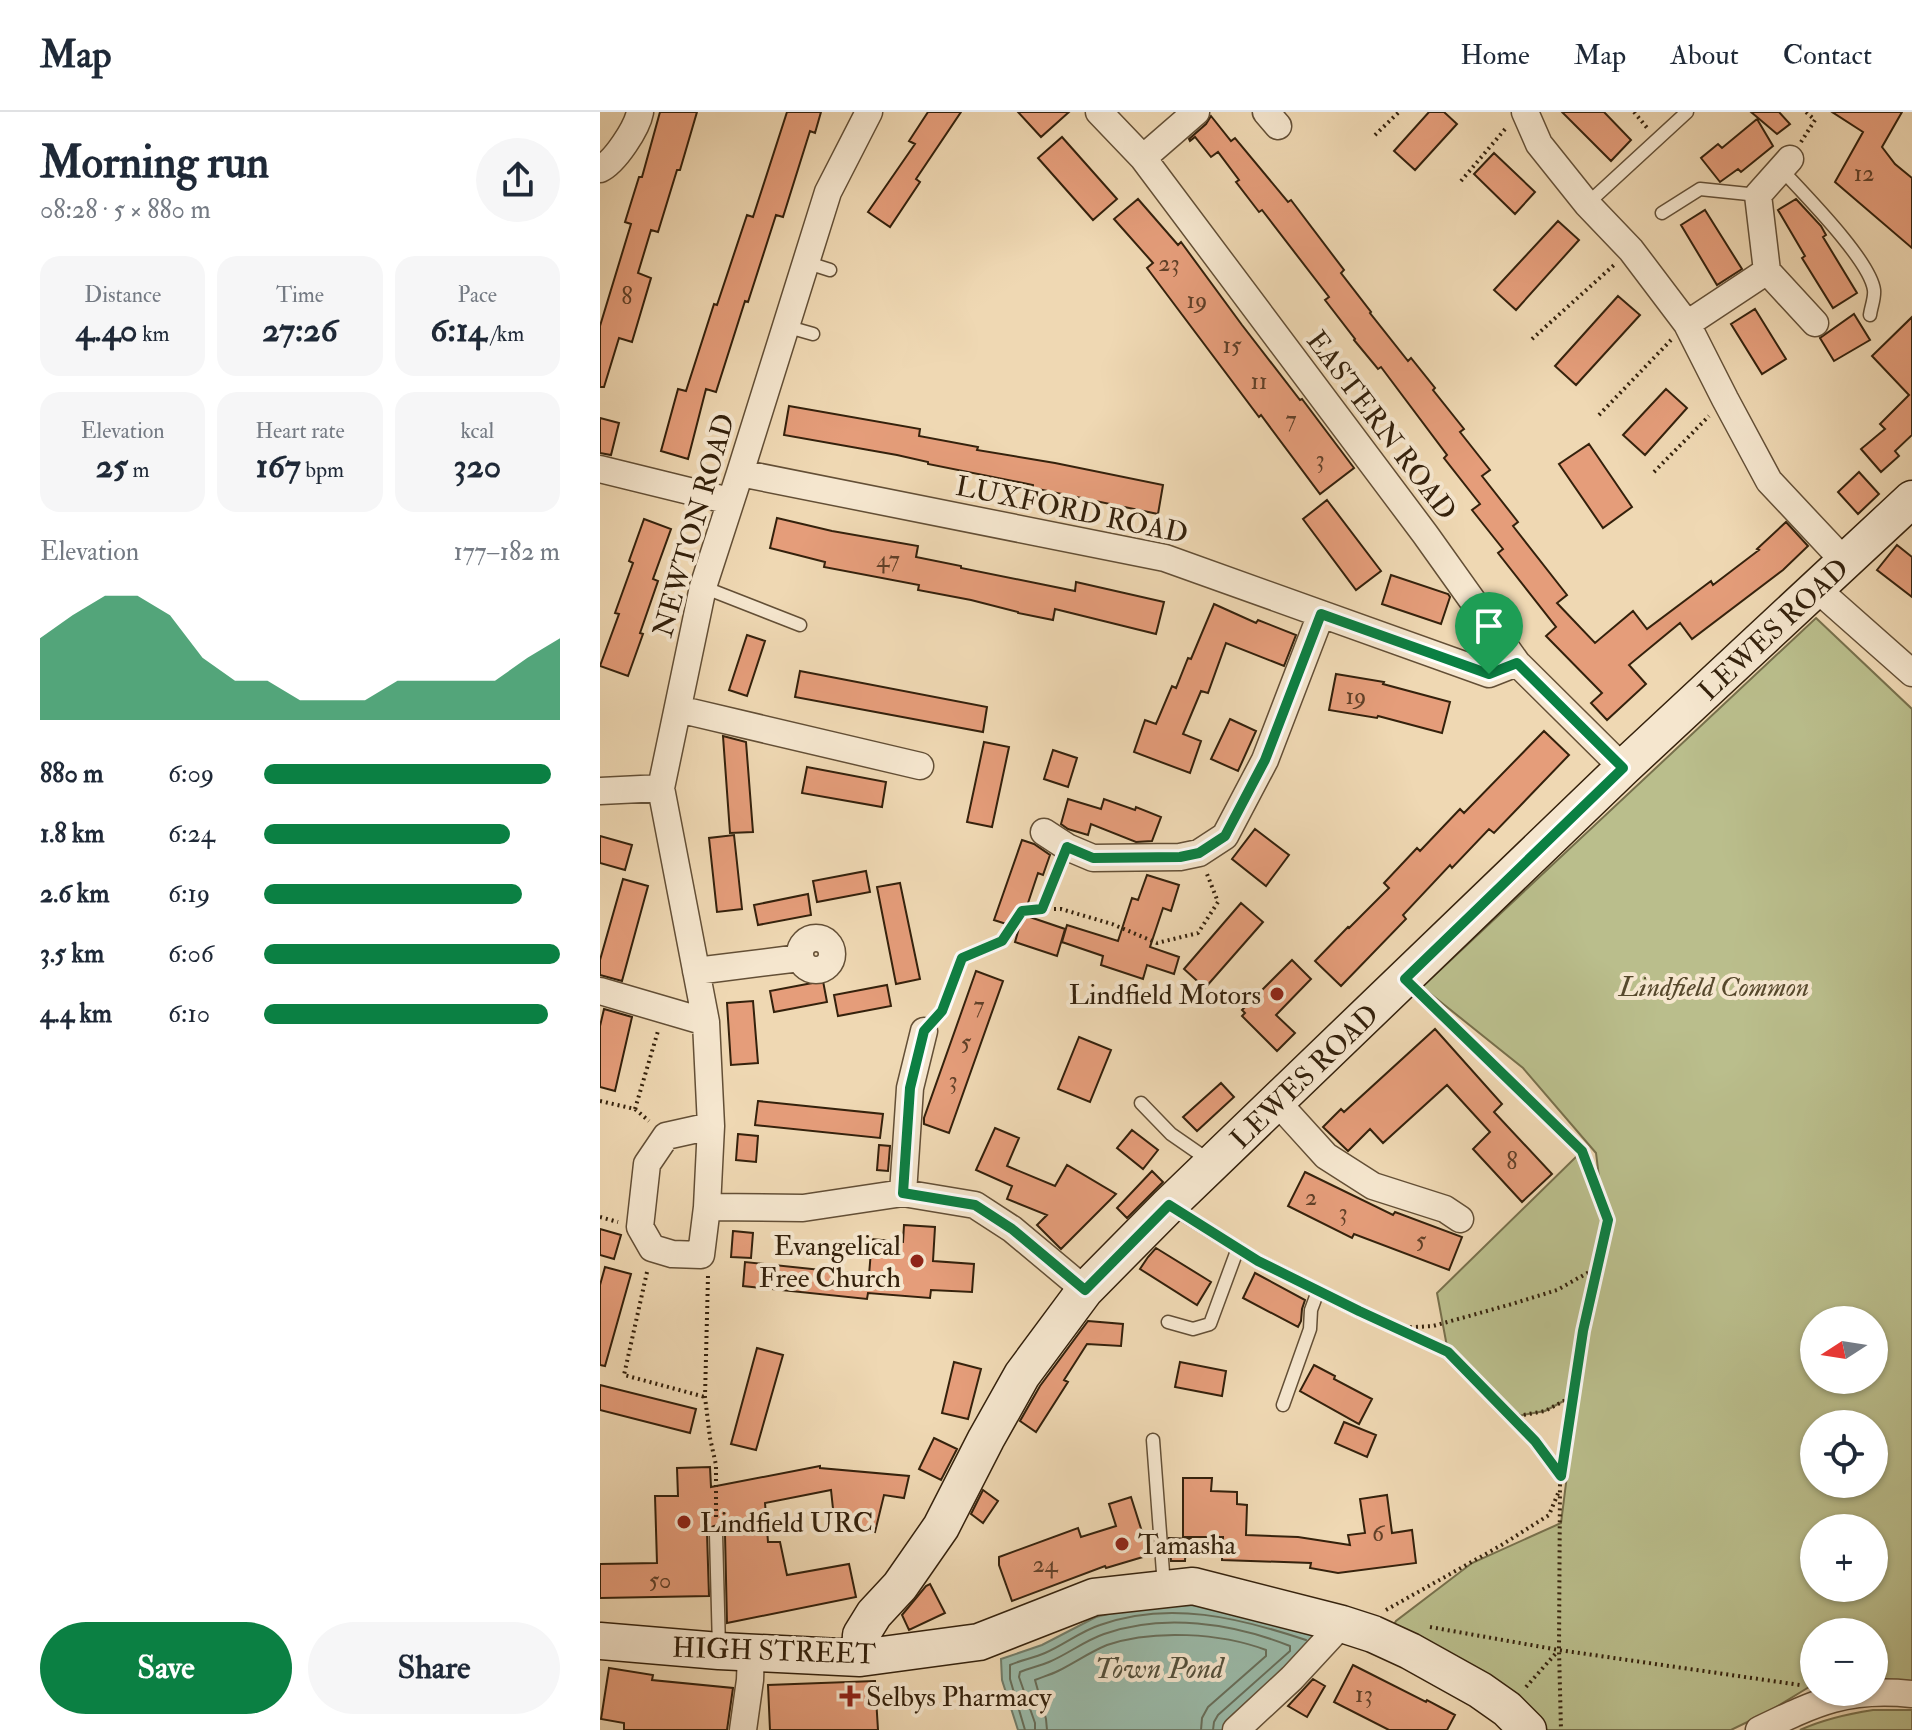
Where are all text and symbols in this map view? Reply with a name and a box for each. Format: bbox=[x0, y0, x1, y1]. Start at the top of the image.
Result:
text: Map bbox=[40, 31, 111, 79]
text: Home bbox=[1460, 38, 1530, 73]
text: Map bbox=[1574, 38, 1626, 73]
text: About bbox=[1670, 38, 1739, 73]
text: Contact bbox=[1783, 38, 1872, 73]
text: Morning run bbox=[40, 136, 269, 191]
button: share bbox=[476, 138, 560, 222]
house number: 12 bbox=[1854, 158, 1874, 189]
text: 08:28 · 5 × 880 m bbox=[40, 194, 211, 226]
house number: 23 bbox=[1158, 248, 1180, 279]
text: Distance bbox=[84, 281, 161, 309]
text: Time bbox=[276, 281, 324, 309]
text: Pace bbox=[458, 281, 497, 309]
house number: 8 bbox=[621, 281, 633, 312]
house number: 19 bbox=[1187, 285, 1207, 316]
text: 4.40 bbox=[76, 309, 138, 352]
text: 27:26 bbox=[262, 309, 338, 352]
text: 6:14 bbox=[430, 309, 486, 352]
text: km bbox=[138, 320, 170, 348]
text: /km bbox=[486, 320, 524, 348]
street label: EASTERN ROAD bbox=[1298, 324, 1463, 527]
house number: 15 bbox=[1222, 330, 1242, 361]
house number: 11 bbox=[1250, 366, 1268, 397]
house number: 7 bbox=[1285, 404, 1297, 435]
street label: NEWTON ROAD bbox=[646, 410, 743, 641]
text: Elevation bbox=[81, 417, 165, 445]
text: Heart rate bbox=[255, 417, 345, 445]
text: kcal bbox=[460, 417, 494, 445]
house number: 3 bbox=[1315, 444, 1325, 475]
text: 25 bbox=[96, 445, 128, 488]
text: 167 bbox=[256, 445, 301, 488]
text: 320 bbox=[453, 445, 501, 488]
text: m bbox=[128, 456, 150, 484]
text: bpm bbox=[301, 456, 344, 484]
street label: LUXFORD ROAD bbox=[952, 469, 1191, 552]
text: Elevation bbox=[40, 536, 139, 568]
text: 177–182 m bbox=[453, 536, 560, 568]
house number: 47 bbox=[876, 544, 900, 575]
street label: LEWES ROAD bbox=[1692, 552, 1857, 709]
pin bbox=[1455, 592, 1523, 674]
icon: arrive bbox=[1467, 604, 1511, 648]
house number: 19 bbox=[1346, 681, 1366, 712]
text: 880 m bbox=[40, 758, 103, 790]
text: 6:09 bbox=[168, 758, 214, 790]
text: 1.8 km bbox=[40, 818, 105, 850]
text: 6:24 bbox=[168, 818, 215, 850]
text: 2.6 km bbox=[40, 878, 109, 910]
text: 6:19 bbox=[168, 878, 210, 910]
text: 3.5 km bbox=[40, 938, 104, 970]
text: 6:06 bbox=[168, 938, 214, 970]
park label: Lindfield Common bbox=[1618, 970, 1809, 1005]
place label: Lindfield Motors bbox=[1069, 978, 1261, 1013]
marker: Lindfield Motors bbox=[1268, 985, 1286, 1003]
house number: 7 bbox=[973, 990, 985, 1021]
street label: LEWES ROAD bbox=[1223, 997, 1387, 1157]
text: 4.4 km bbox=[40, 998, 112, 1030]
text: 6:10 bbox=[168, 998, 210, 1030]
house number: 5 bbox=[961, 1027, 972, 1058]
house number: 3 bbox=[948, 1065, 958, 1096]
house number: 8 bbox=[1506, 1146, 1518, 1177]
house number: 2 bbox=[1305, 1182, 1317, 1213]
house number: 3 bbox=[1338, 1197, 1348, 1228]
house number: 5 bbox=[1416, 1225, 1427, 1256]
place label: Evangelical Free Church bbox=[759, 1229, 901, 1296]
marker: Evangelical Free Church bbox=[908, 1252, 926, 1270]
north arrow bbox=[1800, 1306, 1888, 1394]
map controls bbox=[1800, 1306, 1888, 1706]
button: locate bbox=[1800, 1410, 1888, 1498]
place label: Lindfield URC bbox=[700, 1506, 873, 1541]
marker: Lindfield URC bbox=[675, 1513, 693, 1531]
button: + bbox=[1800, 1514, 1888, 1602]
house number: 6 bbox=[1372, 1518, 1386, 1549]
place label: Tamasha bbox=[1138, 1528, 1237, 1563]
marker: Tamasha bbox=[1113, 1535, 1131, 1553]
house number: 24 bbox=[1032, 1549, 1059, 1580]
house number: 50 bbox=[649, 1565, 671, 1596]
button: − bbox=[1800, 1618, 1888, 1706]
button: Save bbox=[40, 1622, 292, 1714]
button: Share bbox=[308, 1622, 560, 1714]
street label: HIGH STREET bbox=[671, 1630, 877, 1673]
water label: Town Pond bbox=[1094, 1650, 1226, 1687]
house number: 13 bbox=[1355, 1679, 1373, 1710]
place label: Selbys Pharmacy bbox=[866, 1680, 1052, 1715]
marker: Selbys Pharmacy bbox=[841, 1687, 859, 1705]

